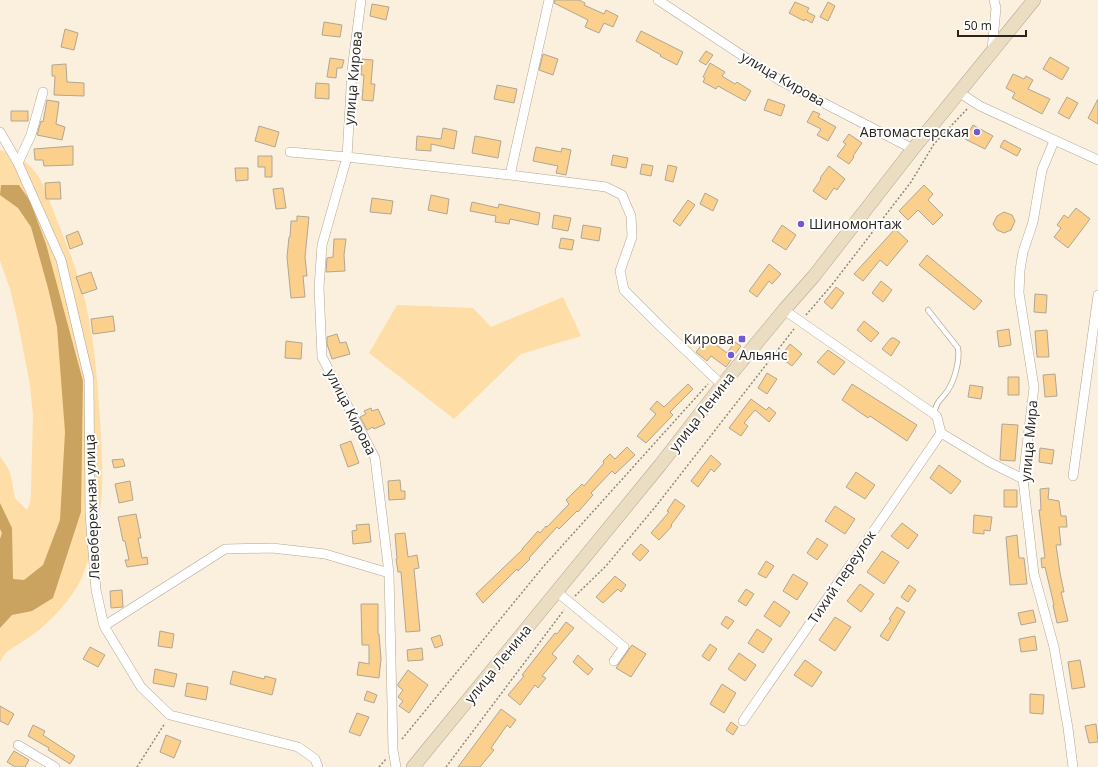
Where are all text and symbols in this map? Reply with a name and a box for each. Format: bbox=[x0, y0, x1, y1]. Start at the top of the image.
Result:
scale bar bbox=[958, 12, 1026, 38]
text: 50 m bbox=[964, 17, 992, 34]
street label: улица Кирова bbox=[339, 30, 366, 126]
street label: улица Кирова bbox=[738, 47, 829, 110]
place label: Автомастерская bbox=[860, 122, 969, 141]
marker: Автомастерская bbox=[972, 127, 982, 137]
place label: Шиномонтаж bbox=[809, 214, 903, 233]
marker: Шиномонтаж bbox=[796, 219, 806, 229]
place label: Кирова bbox=[684, 329, 734, 348]
marker: Кирова bbox=[737, 334, 747, 344]
place label: Альянс bbox=[739, 345, 788, 364]
marker: Альянс bbox=[726, 350, 736, 360]
street label: улица Кирова bbox=[322, 365, 381, 458]
street label: улица Ленина bbox=[665, 368, 739, 455]
street label: улица Мира bbox=[1015, 399, 1042, 483]
street label: Левобережная улица bbox=[79, 434, 104, 580]
street label: Тихий переулок bbox=[803, 526, 880, 627]
street label: улица Ленина bbox=[460, 620, 535, 707]

